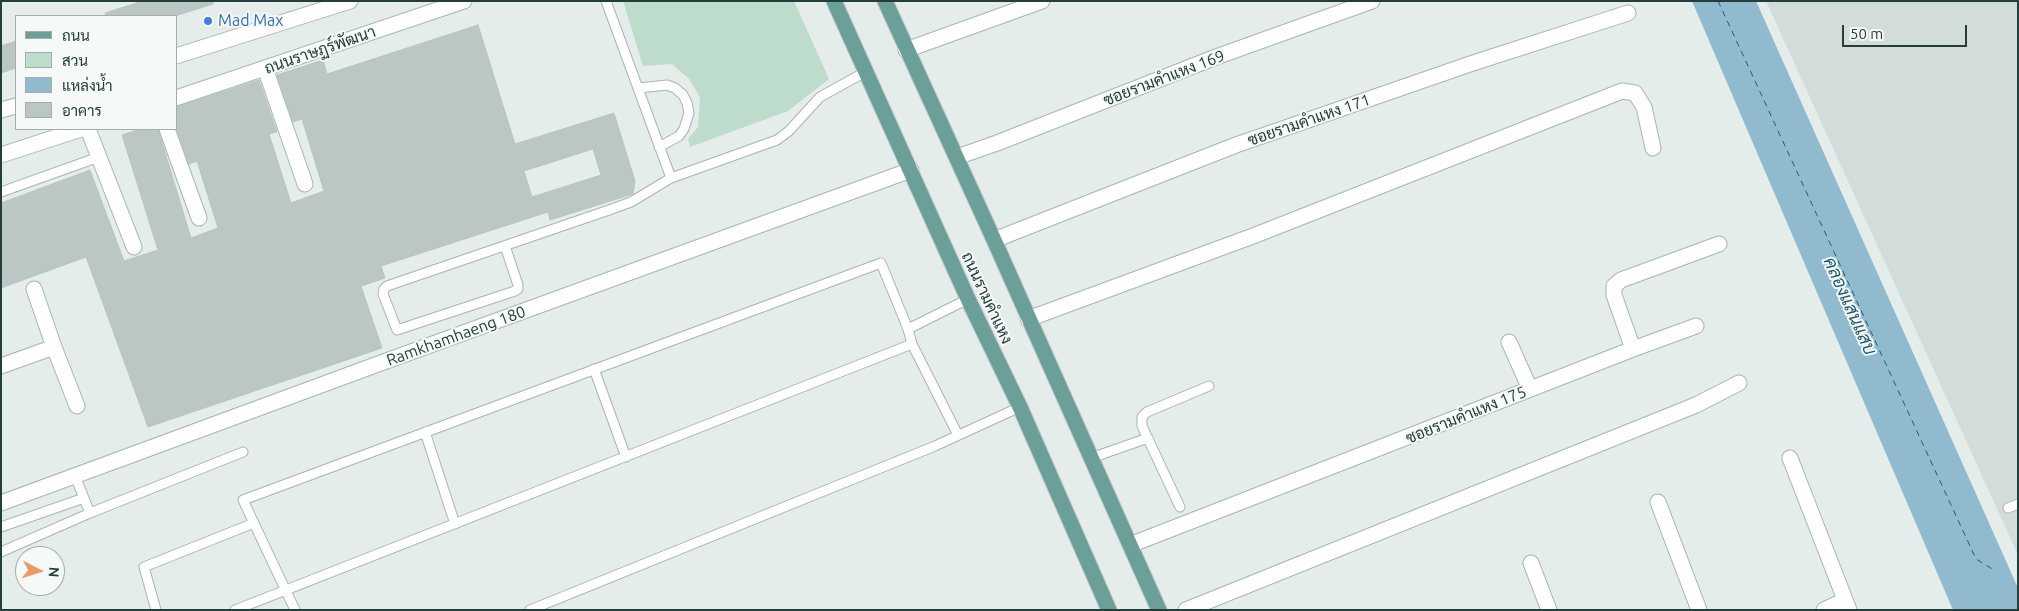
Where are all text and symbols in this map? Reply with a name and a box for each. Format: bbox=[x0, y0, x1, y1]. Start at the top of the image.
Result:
place label: Mad Max bbox=[218, 11, 283, 31]
legend bbox=[15, 15, 178, 130]
marker: Mad Max bbox=[202, 15, 214, 27]
scale bar bbox=[1844, 15, 1969, 47]
street label: ถนนราษฏร์พัฒนา bbox=[262, 22, 378, 78]
text: 50 m bbox=[1850, 25, 1883, 42]
text: ถนน bbox=[62, 27, 90, 44]
street label: ซอยรามคำแหง 169 bbox=[1101, 46, 1227, 110]
text: สวน bbox=[62, 52, 88, 69]
text: แหล่งน้ำ bbox=[62, 77, 113, 94]
street label: ซอยรามคำแหง 171 bbox=[1245, 90, 1373, 150]
text: อาคาร bbox=[62, 102, 102, 119]
street label: ถนนรามคำแหง bbox=[957, 249, 1017, 347]
water label: คลองแสนแสบ bbox=[1819, 254, 1881, 358]
street label: Ramkhamhaeng 180 bbox=[384, 302, 528, 370]
street label: ซอยรามคำแหง 175 bbox=[1403, 382, 1529, 448]
north arrow bbox=[15, 546, 65, 596]
text: N bbox=[46, 566, 62, 578]

